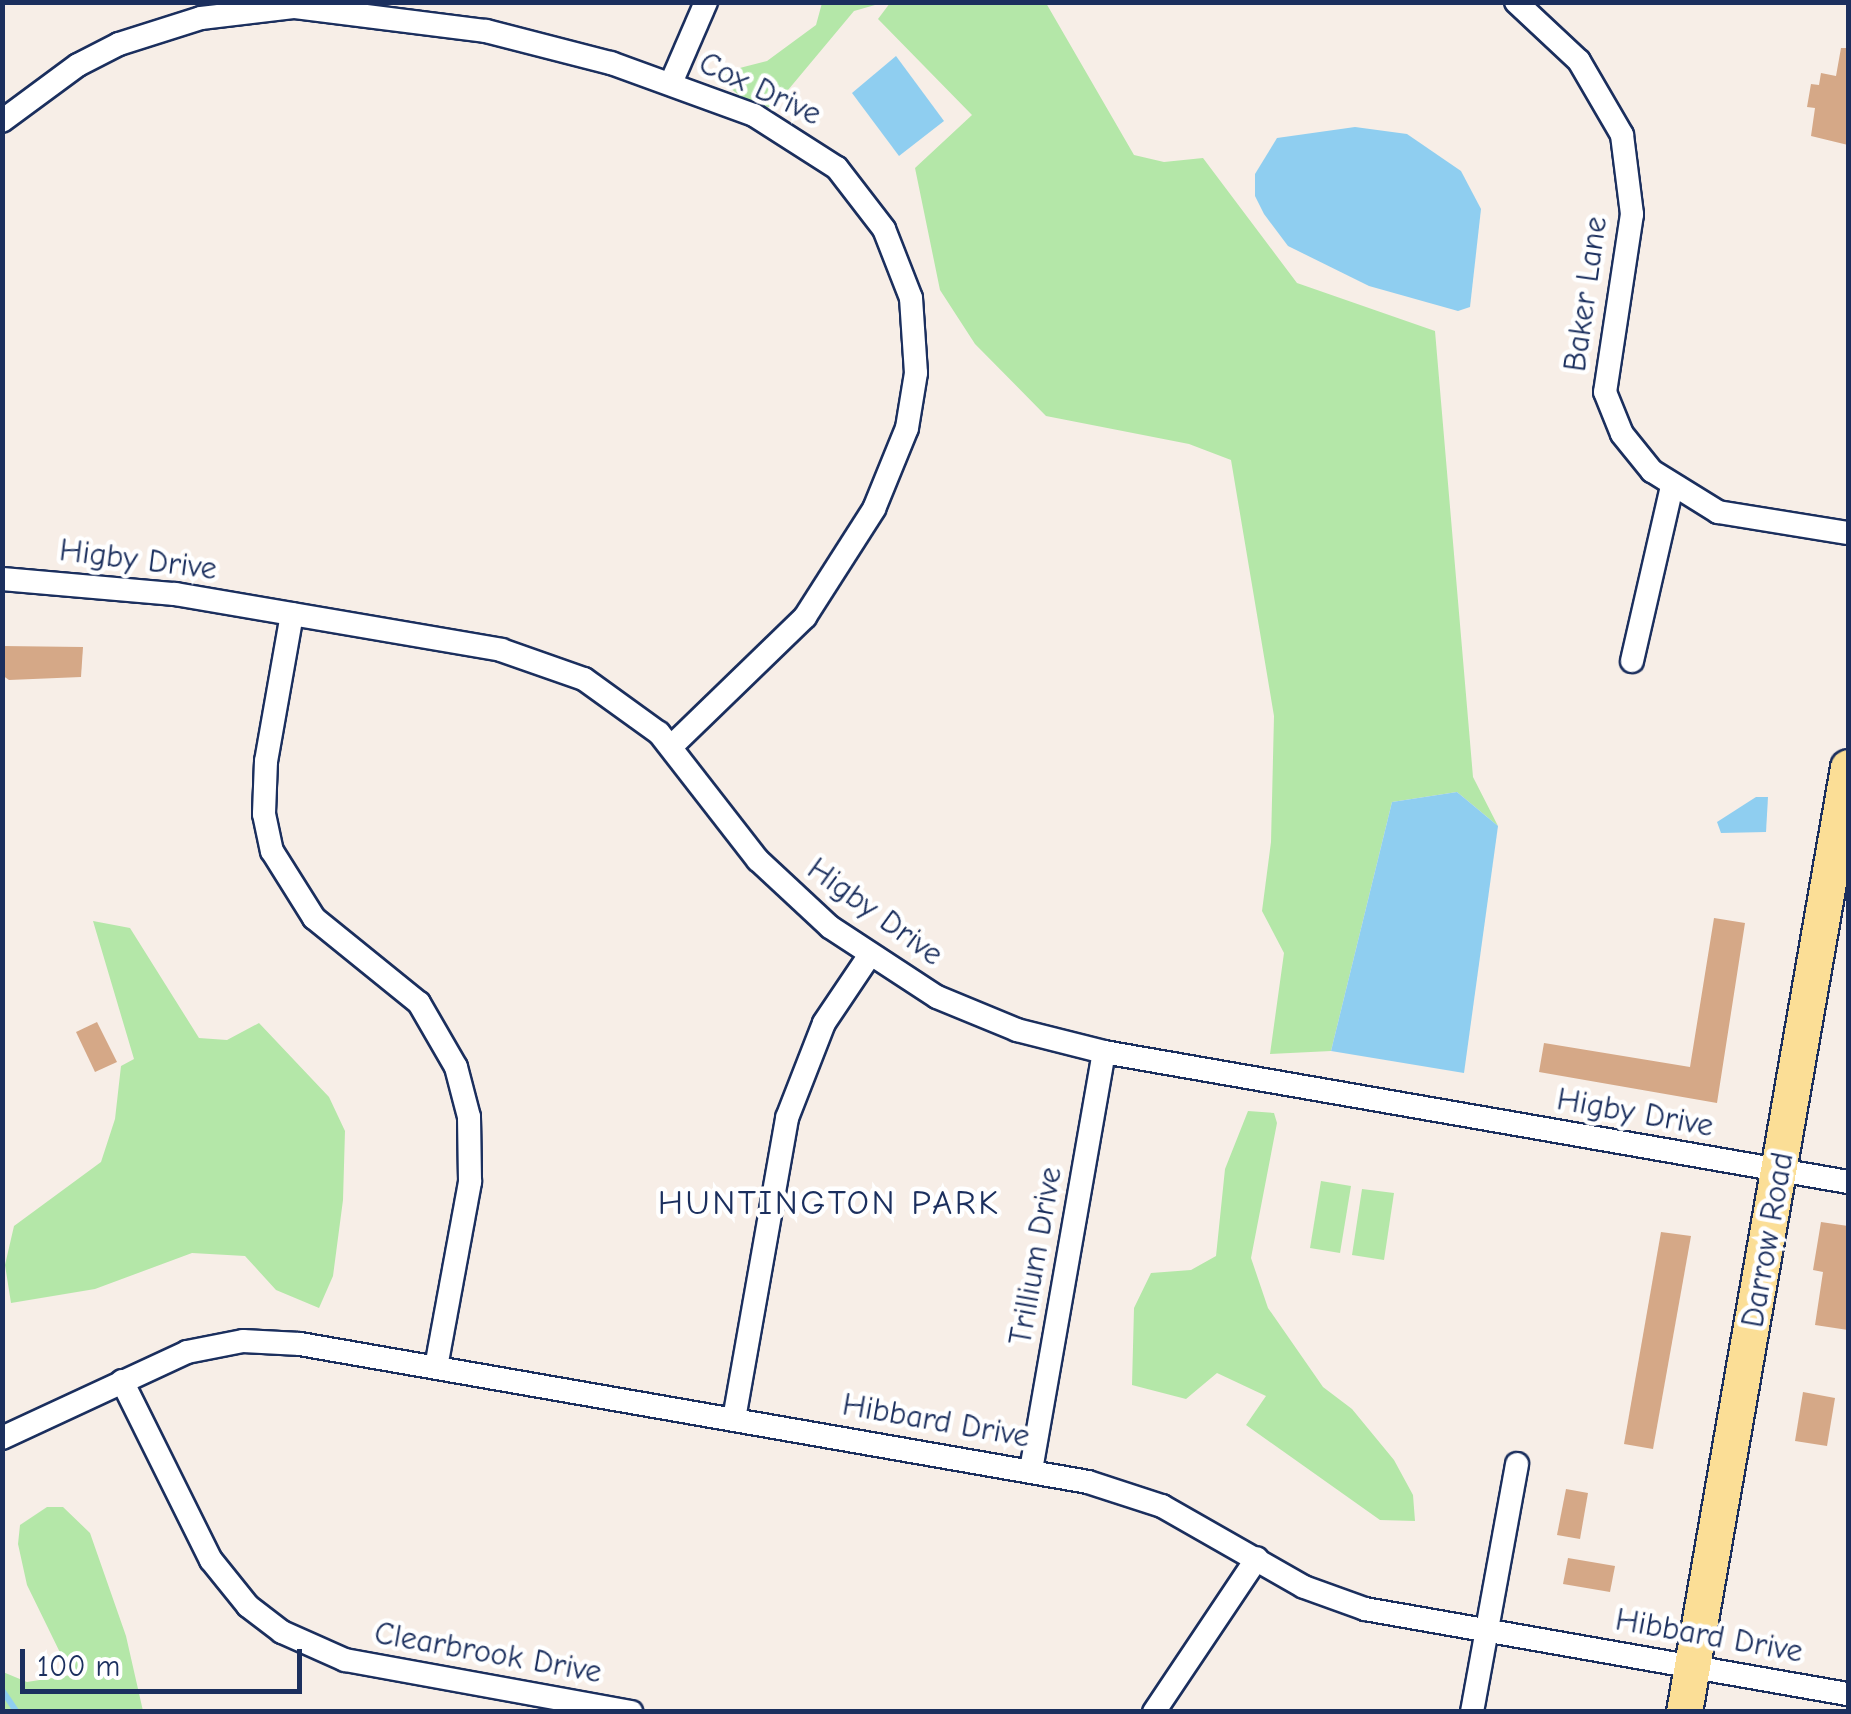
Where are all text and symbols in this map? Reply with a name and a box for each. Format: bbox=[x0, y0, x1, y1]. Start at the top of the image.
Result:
street label: Cox Drive bbox=[693, 44, 827, 134]
street label: Baker Lane bbox=[1556, 214, 1616, 374]
street label: Higby Drive bbox=[57, 531, 219, 589]
street label: Higby Drive bbox=[800, 850, 950, 974]
street label: Higby Drive bbox=[1554, 1080, 1716, 1146]
street label: Darrow Road bbox=[1734, 1149, 1802, 1331]
street label: Trillium Drive bbox=[1001, 1164, 1071, 1348]
district label: HUNTINGTON PARK bbox=[658, 1182, 1000, 1224]
street label: Hibbard Drive bbox=[839, 1386, 1033, 1456]
street label: Hibbard Drive bbox=[1612, 1601, 1806, 1671]
street label: Clearbrook Drive bbox=[371, 1614, 605, 1692]
scale bar bbox=[25, 1629, 308, 1691]
text: 100 m bbox=[37, 1649, 120, 1684]

